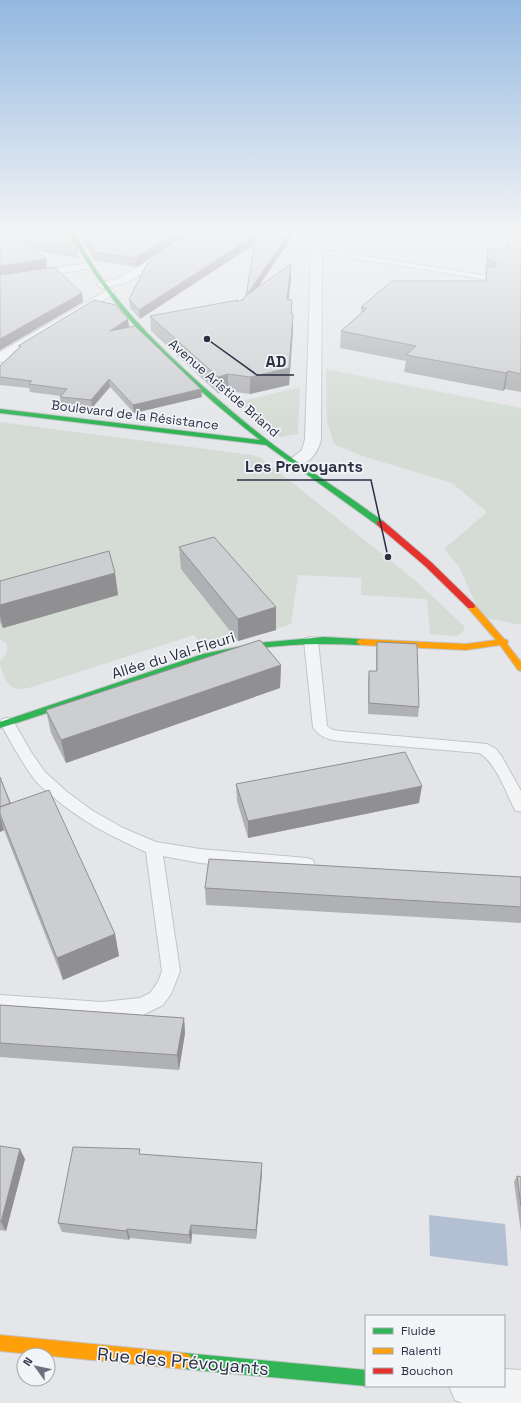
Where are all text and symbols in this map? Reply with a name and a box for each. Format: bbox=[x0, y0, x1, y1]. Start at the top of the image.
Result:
street label: Avenue Aristide Briand bbox=[165, 335, 283, 441]
callout: AD bbox=[257, 347, 294, 375]
text: AD bbox=[266, 351, 286, 372]
street label: Boulevard de la Résistance bbox=[50, 396, 220, 434]
callout: Les Prevoyants bbox=[237, 452, 371, 480]
text: Les Prevoyants bbox=[245, 456, 363, 477]
street label: Allée du Val-Fleuri bbox=[109, 627, 237, 683]
legend bbox=[365, 1315, 505, 1387]
text: Fluide bbox=[401, 1323, 436, 1339]
street label: Rue des Prévoyants bbox=[96, 1342, 270, 1380]
text: Ralenti bbox=[401, 1343, 441, 1359]
north arrow bbox=[16, 1347, 56, 1387]
text: N bbox=[20, 1355, 35, 1368]
text: Bouchon bbox=[401, 1363, 453, 1379]

